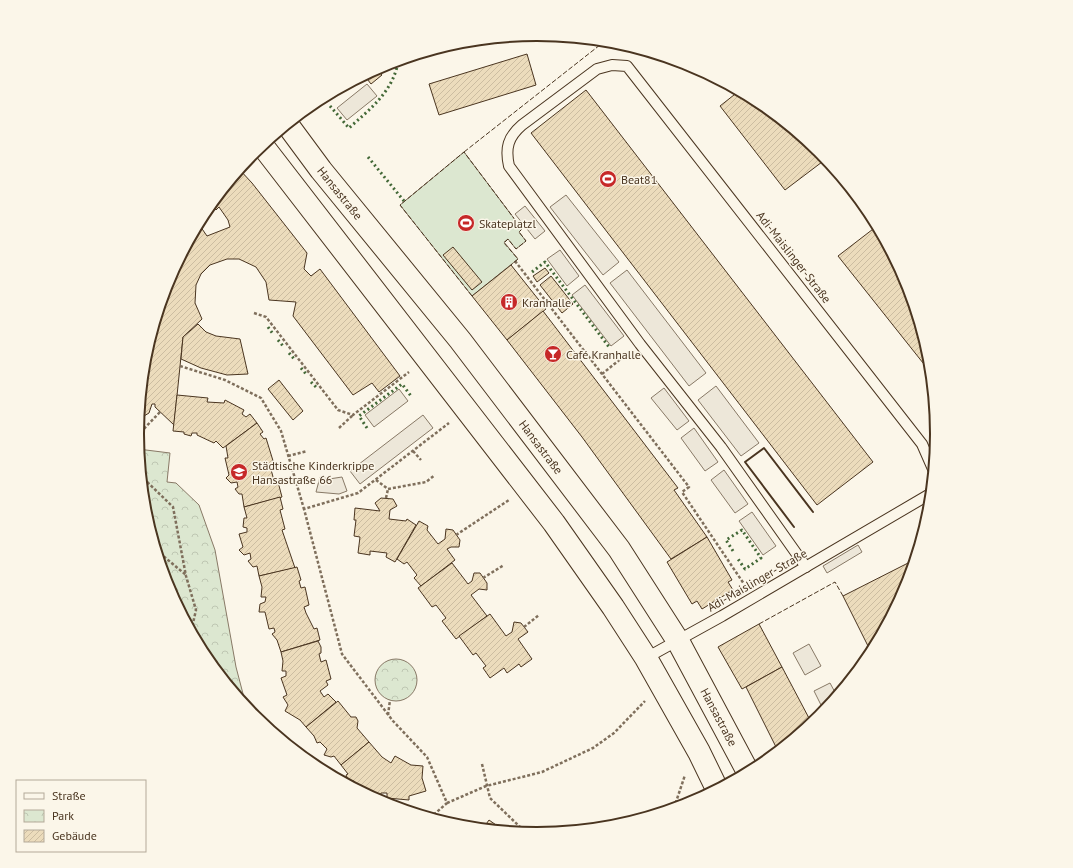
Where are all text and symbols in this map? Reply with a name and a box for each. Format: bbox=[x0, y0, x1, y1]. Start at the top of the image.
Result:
street label: Hansastraße bbox=[314, 163, 366, 223]
sports icon: Beat81 bbox=[598, 169, 618, 189]
place label: Beat81 bbox=[621, 172, 657, 187]
street label: Adi-Maislinger-Straße bbox=[753, 208, 835, 306]
sports icon: Skateplatzl bbox=[456, 213, 476, 233]
place label: Skateplatzl bbox=[479, 216, 536, 231]
building icon: Kranhalle bbox=[499, 292, 519, 312]
place label: Kranhalle bbox=[522, 295, 571, 310]
bar icon: Café Kranhalle bbox=[543, 344, 563, 364]
place label: Café Kranhalle bbox=[566, 347, 641, 362]
street label: Hansastraße bbox=[516, 417, 566, 477]
place label: Städtische Kinderkrippe Hansastraße 66 bbox=[252, 458, 374, 487]
school or university icon: Städtische Kinderkrippe Hansastraße 66 bbox=[229, 462, 249, 482]
street label: Adi-Maislinger-Straße bbox=[704, 545, 810, 615]
street label: Hansastraße bbox=[697, 685, 741, 749]
legend bbox=[16, 780, 146, 852]
text: Straße bbox=[52, 788, 86, 803]
text: Park bbox=[52, 808, 74, 823]
text: Gebäude bbox=[52, 828, 97, 843]

